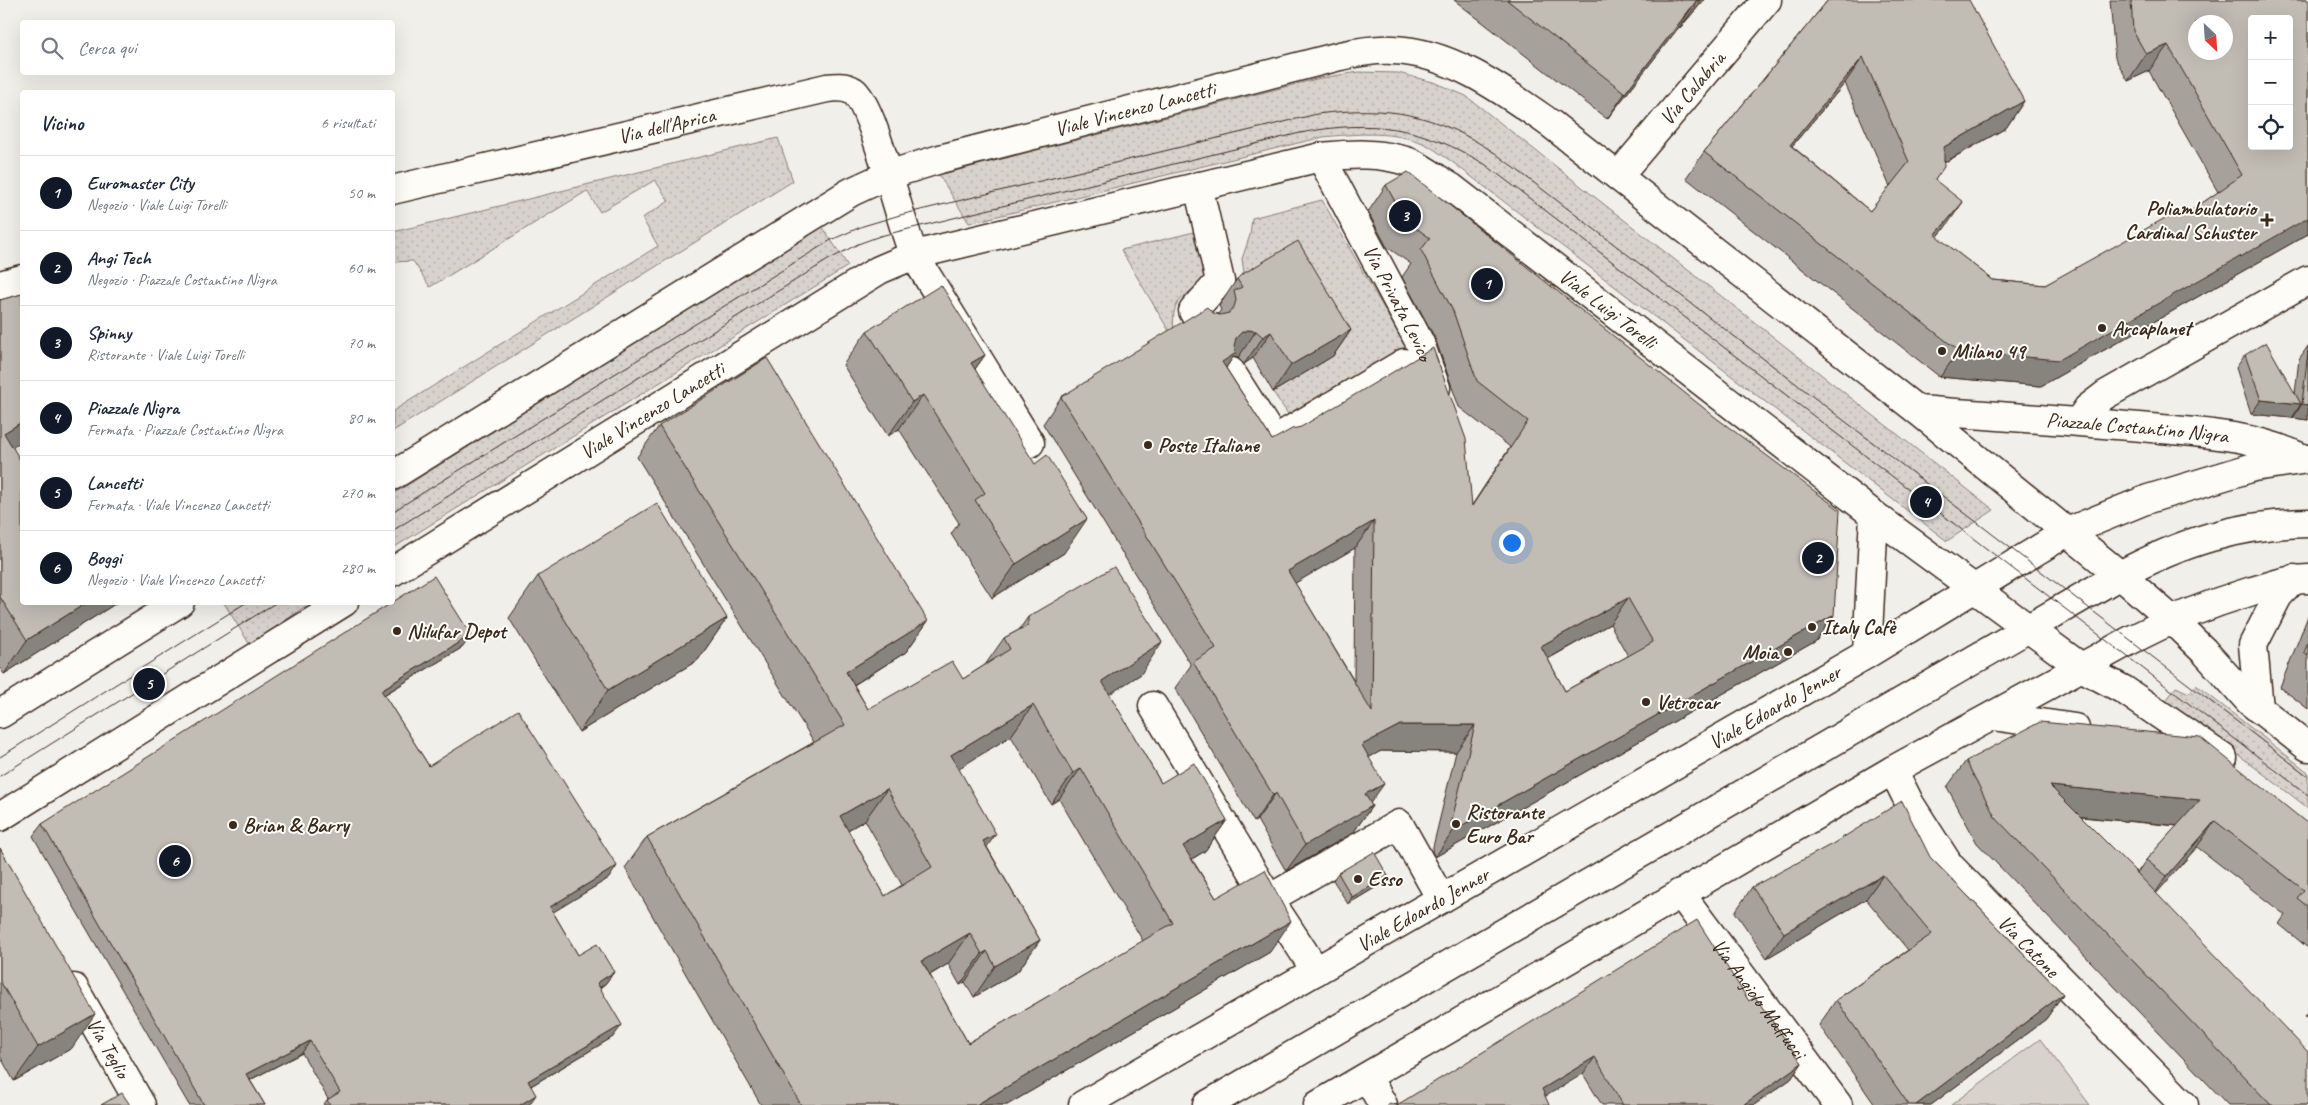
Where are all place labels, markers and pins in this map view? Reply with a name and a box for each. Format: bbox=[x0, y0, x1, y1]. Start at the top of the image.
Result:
place label: Poliambulatorio Cardinal Schuster bbox=[2125, 195, 2258, 245]
pin: 3 bbox=[1389, 197, 1421, 235]
marker: Poliambulatorio Cardinal Schuster bbox=[2260, 213, 2274, 227]
pin: 1 bbox=[1471, 265, 1503, 303]
place label: Arcaplanet bbox=[2112, 315, 2194, 341]
marker: Arcaplanet bbox=[2096, 322, 2108, 334]
place label: Milano 49 bbox=[1952, 338, 2028, 364]
marker: Milano 49 bbox=[1936, 345, 1948, 357]
place label: Poste Italiane bbox=[1158, 432, 1261, 458]
marker: Poste Italiane bbox=[1142, 439, 1154, 451]
pin: 4 bbox=[1910, 483, 1942, 521]
pin: 2 bbox=[1802, 539, 1834, 577]
place label: Italy Cafè bbox=[1822, 614, 1897, 640]
place label: Nilufar Depot bbox=[407, 618, 509, 644]
marker: Italy Cafè bbox=[1806, 621, 1818, 633]
marker: Nilufar Depot bbox=[391, 625, 403, 637]
place label: Moia bbox=[1742, 639, 1780, 665]
marker: Moia bbox=[1782, 646, 1794, 658]
pin: 5 bbox=[133, 665, 165, 703]
place label: Vetrocar bbox=[1656, 689, 1722, 715]
marker: Vetrocar bbox=[1640, 696, 1652, 708]
place label: Ristorante Euro Bar bbox=[1466, 799, 1545, 849]
place label: Brian & Barry bbox=[243, 812, 351, 838]
marker: Ristorante Euro Bar bbox=[1450, 818, 1462, 830]
marker: Brian & Barry bbox=[227, 819, 239, 831]
pin: 6 bbox=[159, 842, 191, 880]
place label: Esso bbox=[1368, 866, 1403, 892]
marker: Esso bbox=[1352, 873, 1364, 885]

